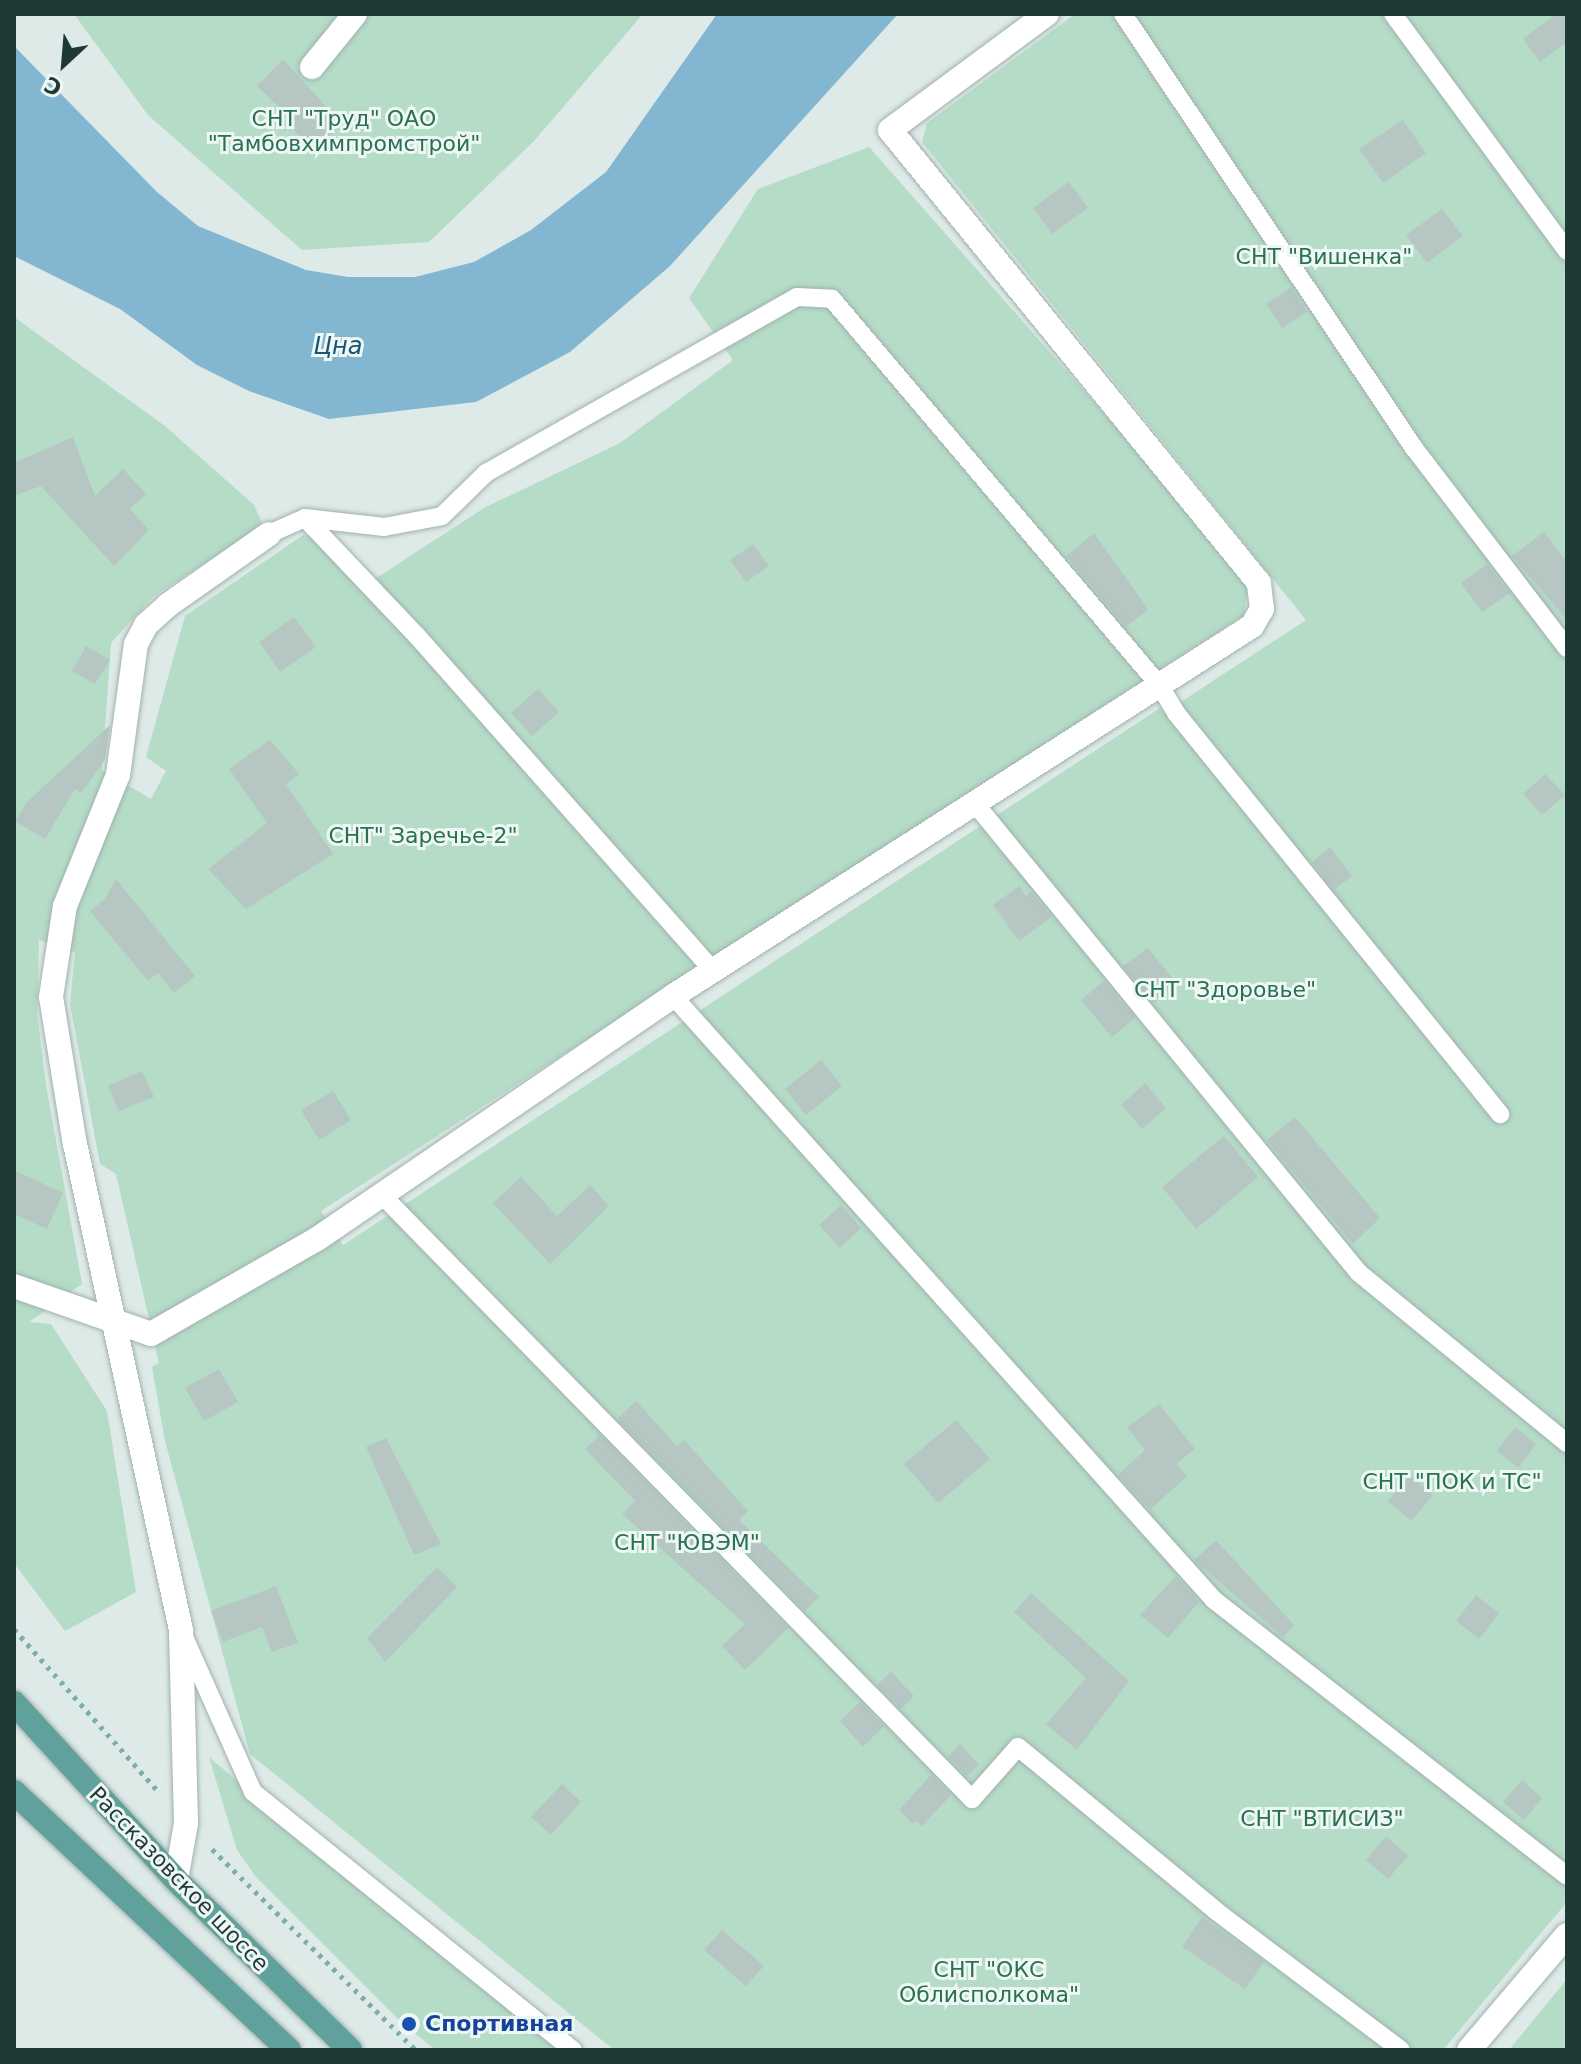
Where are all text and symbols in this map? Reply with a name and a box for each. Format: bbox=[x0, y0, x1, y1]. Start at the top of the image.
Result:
north arrow bbox=[24, 24, 104, 104]
text: С bbox=[41, 71, 66, 101]
park label: СНТ "Труд" ОАО "Тамбовхимпромстрой" bbox=[208, 105, 480, 156]
park label: СНТ "Вишенка" bbox=[1236, 244, 1412, 270]
water label: Цна bbox=[313, 333, 363, 361]
park label: СНТ" Заречье-2" bbox=[328, 823, 518, 849]
park label: СНТ "Здоровье" bbox=[1134, 977, 1316, 1003]
park label: СНТ "ПОК и ТС" bbox=[1362, 1469, 1542, 1495]
park label: СНТ "ЮВЭМ" bbox=[614, 1530, 760, 1556]
street label: Рассказовское шоссе bbox=[84, 1781, 274, 1977]
park label: СНТ "ВТИСИЗ" bbox=[1240, 1806, 1404, 1832]
park label: СНТ "ОКС Облисполкома" bbox=[899, 1956, 1079, 2008]
place label: Спортивная bbox=[425, 2011, 573, 2037]
marker: Спортивная bbox=[400, 2015, 418, 2033]

